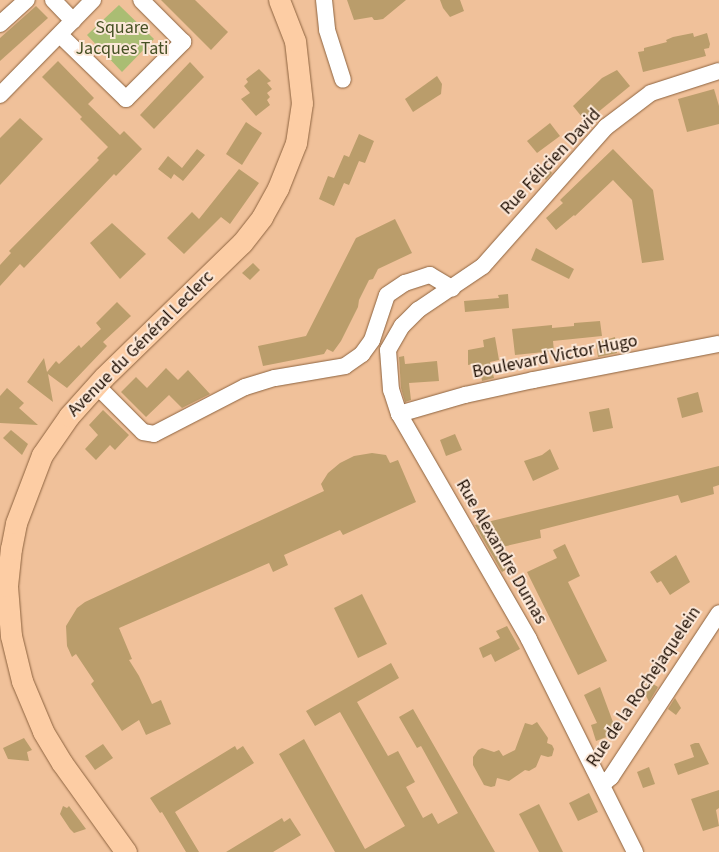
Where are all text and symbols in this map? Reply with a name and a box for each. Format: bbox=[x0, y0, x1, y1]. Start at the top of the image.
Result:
park label: Square Jacques Tati bbox=[75, 18, 169, 60]
street label: Rue Félicien David bbox=[496, 104, 606, 220]
street label: Avenue du Général Leclerc bbox=[63, 266, 219, 422]
street label: Boulevard Victor Hugo bbox=[471, 330, 639, 384]
street label: Rue Alexandre Dumas bbox=[451, 476, 551, 628]
street label: Rue de la Rochejaquelein bbox=[582, 603, 706, 771]

